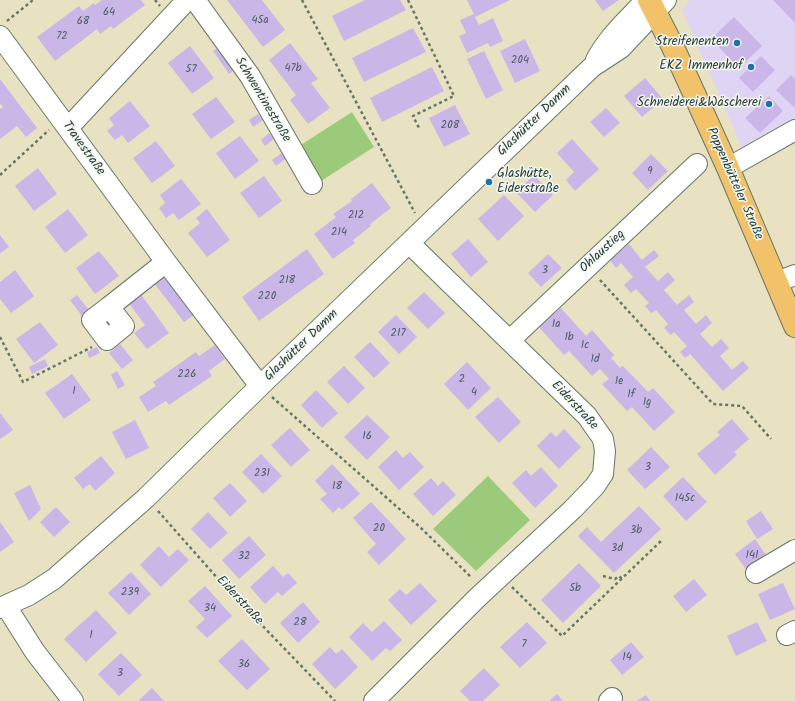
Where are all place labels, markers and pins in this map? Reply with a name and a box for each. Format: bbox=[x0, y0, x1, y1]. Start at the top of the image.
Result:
place label: Streifenenten bbox=[656, 35, 729, 51]
marker: Streifenenten bbox=[732, 38, 742, 48]
place label: EKZ Immenhof bbox=[659, 59, 743, 75]
marker: EKZ Immenhof bbox=[746, 62, 756, 72]
place label: Schneiderei&Wäscherei bbox=[637, 96, 761, 112]
marker: Schneiderei&Wäscherei bbox=[764, 99, 774, 109]
place label: Glashütte, Eiderstraße bbox=[497, 167, 559, 198]
marker: Glashütte, Eiderstraße bbox=[484, 177, 494, 187]

